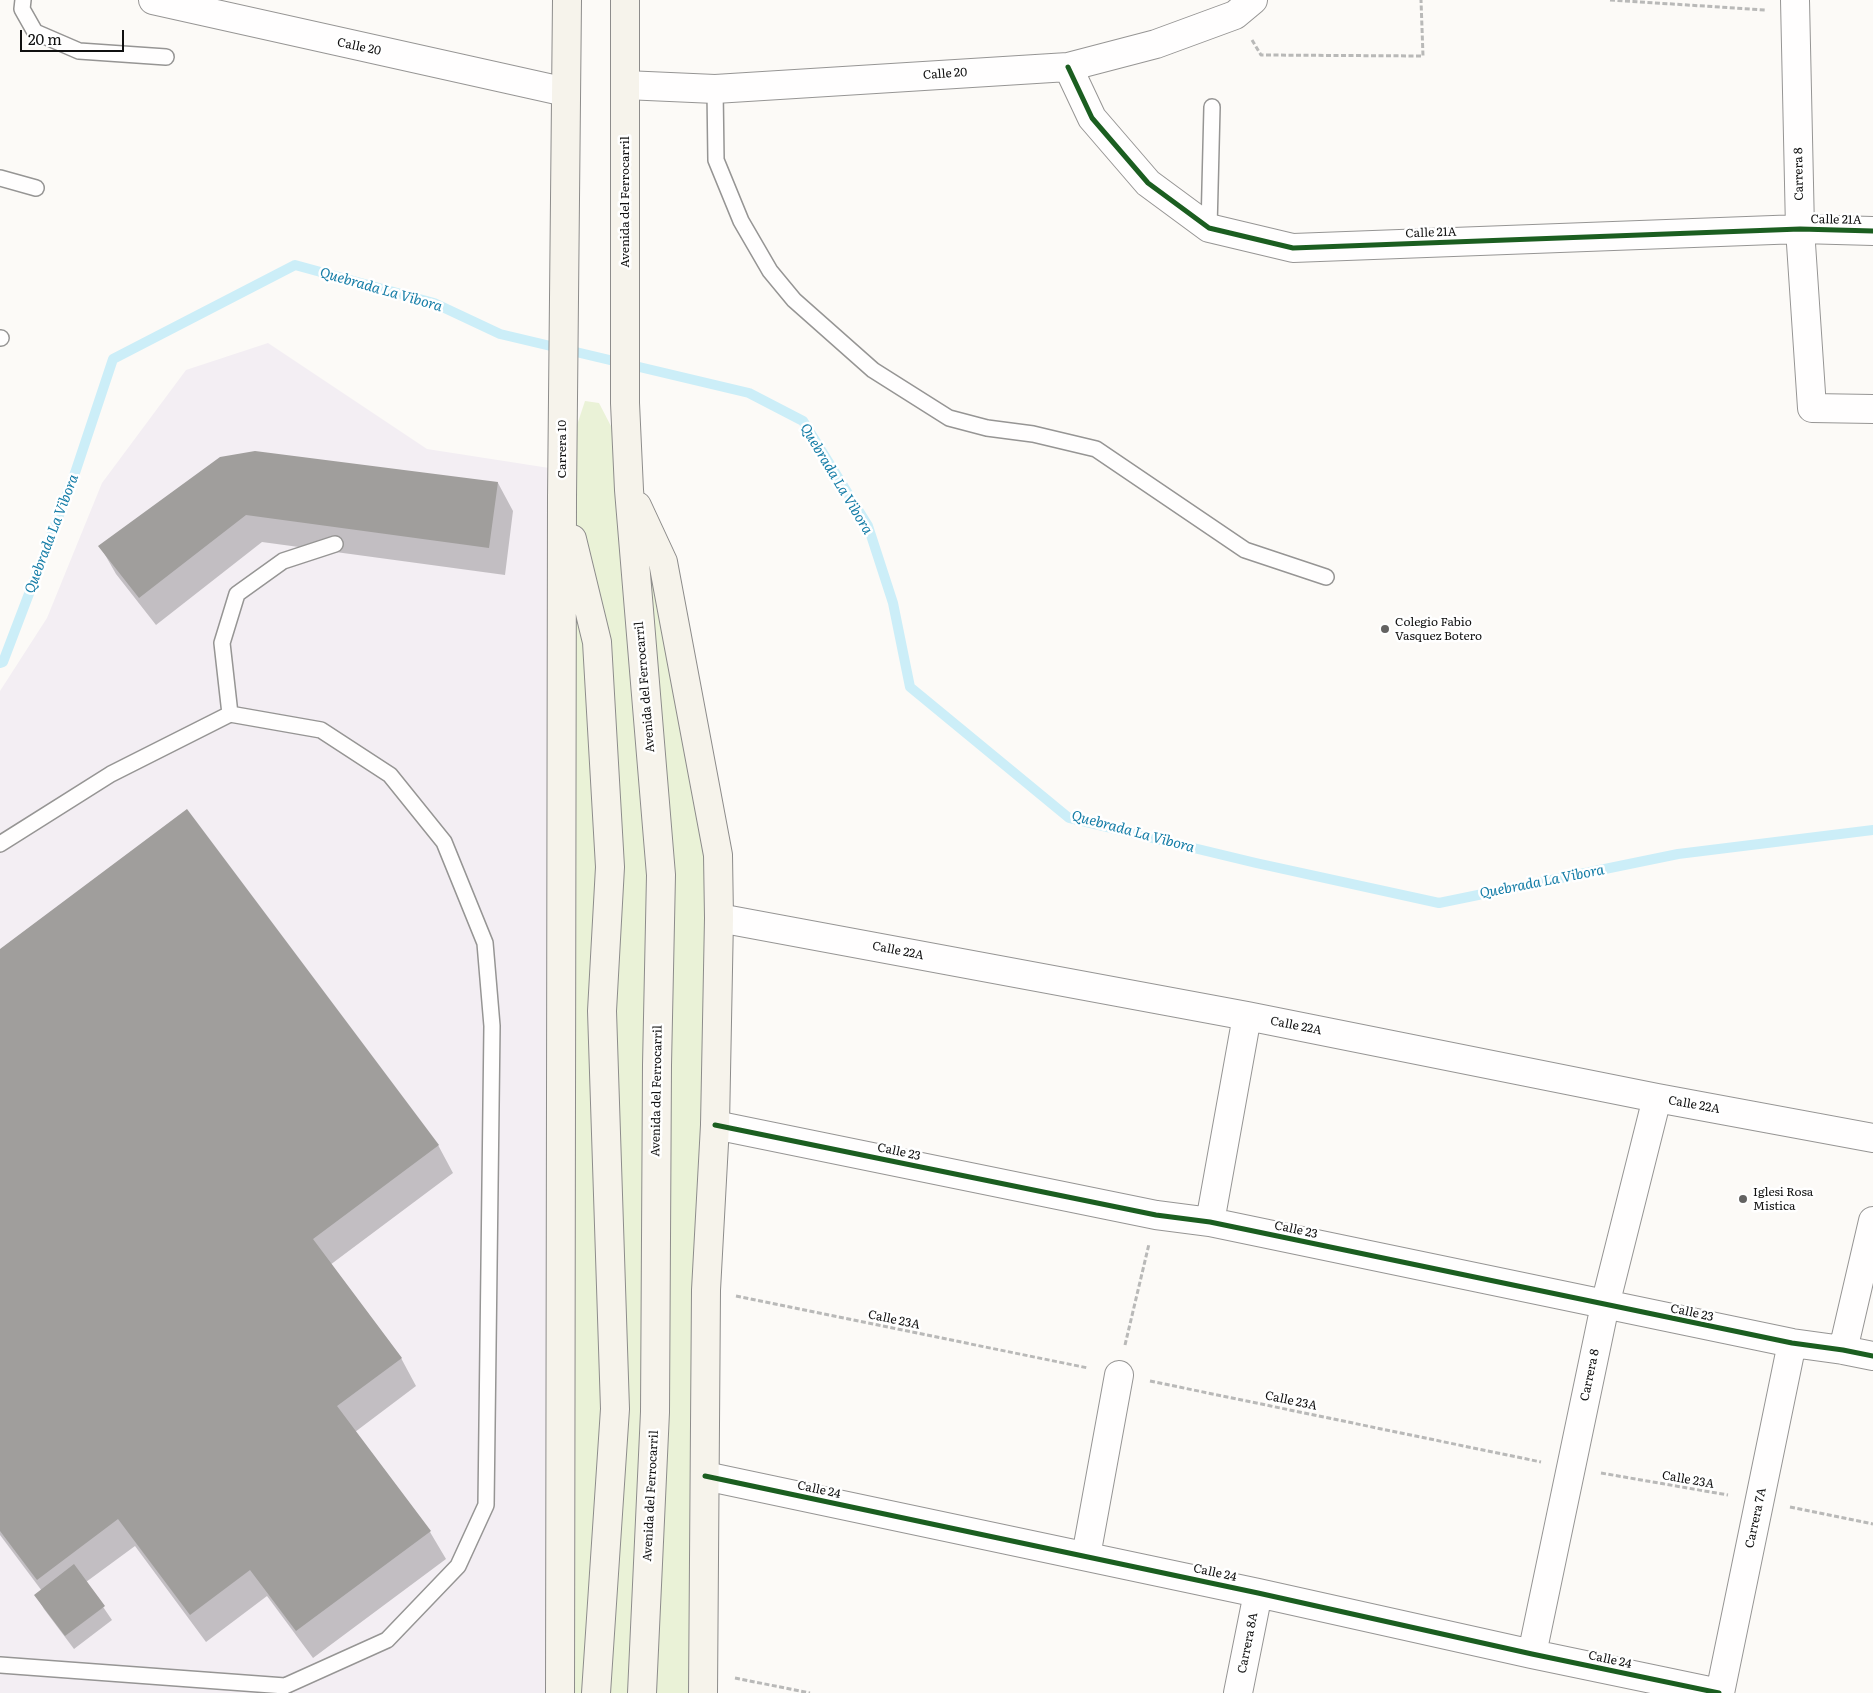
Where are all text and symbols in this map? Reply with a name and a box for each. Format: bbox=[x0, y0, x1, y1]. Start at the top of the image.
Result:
scale bar bbox=[22, 20, 126, 52]
text: 20 m bbox=[28, 27, 62, 50]
street label: Calle 20 bbox=[336, 35, 382, 59]
street label: Calle 20 bbox=[922, 65, 968, 83]
street label: Avenida del Ferrocarril bbox=[618, 136, 632, 268]
street label: Carrera 8 bbox=[1791, 147, 1807, 201]
street label: Calle 21A bbox=[1810, 212, 1862, 228]
street label: Calle 21A bbox=[1405, 225, 1457, 241]
water label: Quebrada La Vibora bbox=[318, 264, 444, 316]
street label: Carrera 10 bbox=[555, 420, 569, 478]
water label: Quebrada La Vibora bbox=[796, 420, 876, 538]
water label: Quebrada La Vibora bbox=[21, 472, 83, 596]
place label: Colegio Fabio Vasquez Botero bbox=[1395, 615, 1482, 643]
street label: Avenida del Ferrocarril bbox=[632, 621, 658, 753]
marker: Colegio Fabio Vasquez Botero bbox=[1379, 623, 1391, 635]
water label: Quebrada La Vibora bbox=[1070, 808, 1196, 856]
water label: Quebrada La Vibora bbox=[1478, 862, 1606, 902]
street label: Calle 22A bbox=[871, 939, 925, 963]
street label: Calle 22A bbox=[1269, 1014, 1323, 1038]
street label: Avenida del Ferrocarril bbox=[649, 1025, 665, 1157]
street label: Calle 22A bbox=[1667, 1093, 1721, 1117]
street label: Calle 23 bbox=[876, 1140, 922, 1164]
place label: Iglesi Rosa Mistica bbox=[1753, 1185, 1813, 1213]
marker: Iglesi Rosa Mistica bbox=[1737, 1193, 1749, 1205]
street label: Calle 23 bbox=[1273, 1218, 1319, 1242]
street label: Calle 23 bbox=[1669, 1301, 1715, 1325]
street label: Calle 23A bbox=[867, 1307, 921, 1333]
street label: Carrera 8 bbox=[1577, 1348, 1603, 1402]
street label: Calle 23A bbox=[1264, 1388, 1318, 1414]
street label: Avenida del Ferrocarril bbox=[640, 1430, 662, 1562]
street label: Calle 23A bbox=[1661, 1468, 1715, 1492]
street label: Calle 24 bbox=[796, 1478, 842, 1502]
street label: Carrera 7A bbox=[1743, 1486, 1769, 1550]
street label: Calle 24 bbox=[1192, 1561, 1238, 1585]
street label: Carrera 8A bbox=[1235, 1611, 1261, 1675]
street label: Calle 24 bbox=[1587, 1648, 1633, 1672]

